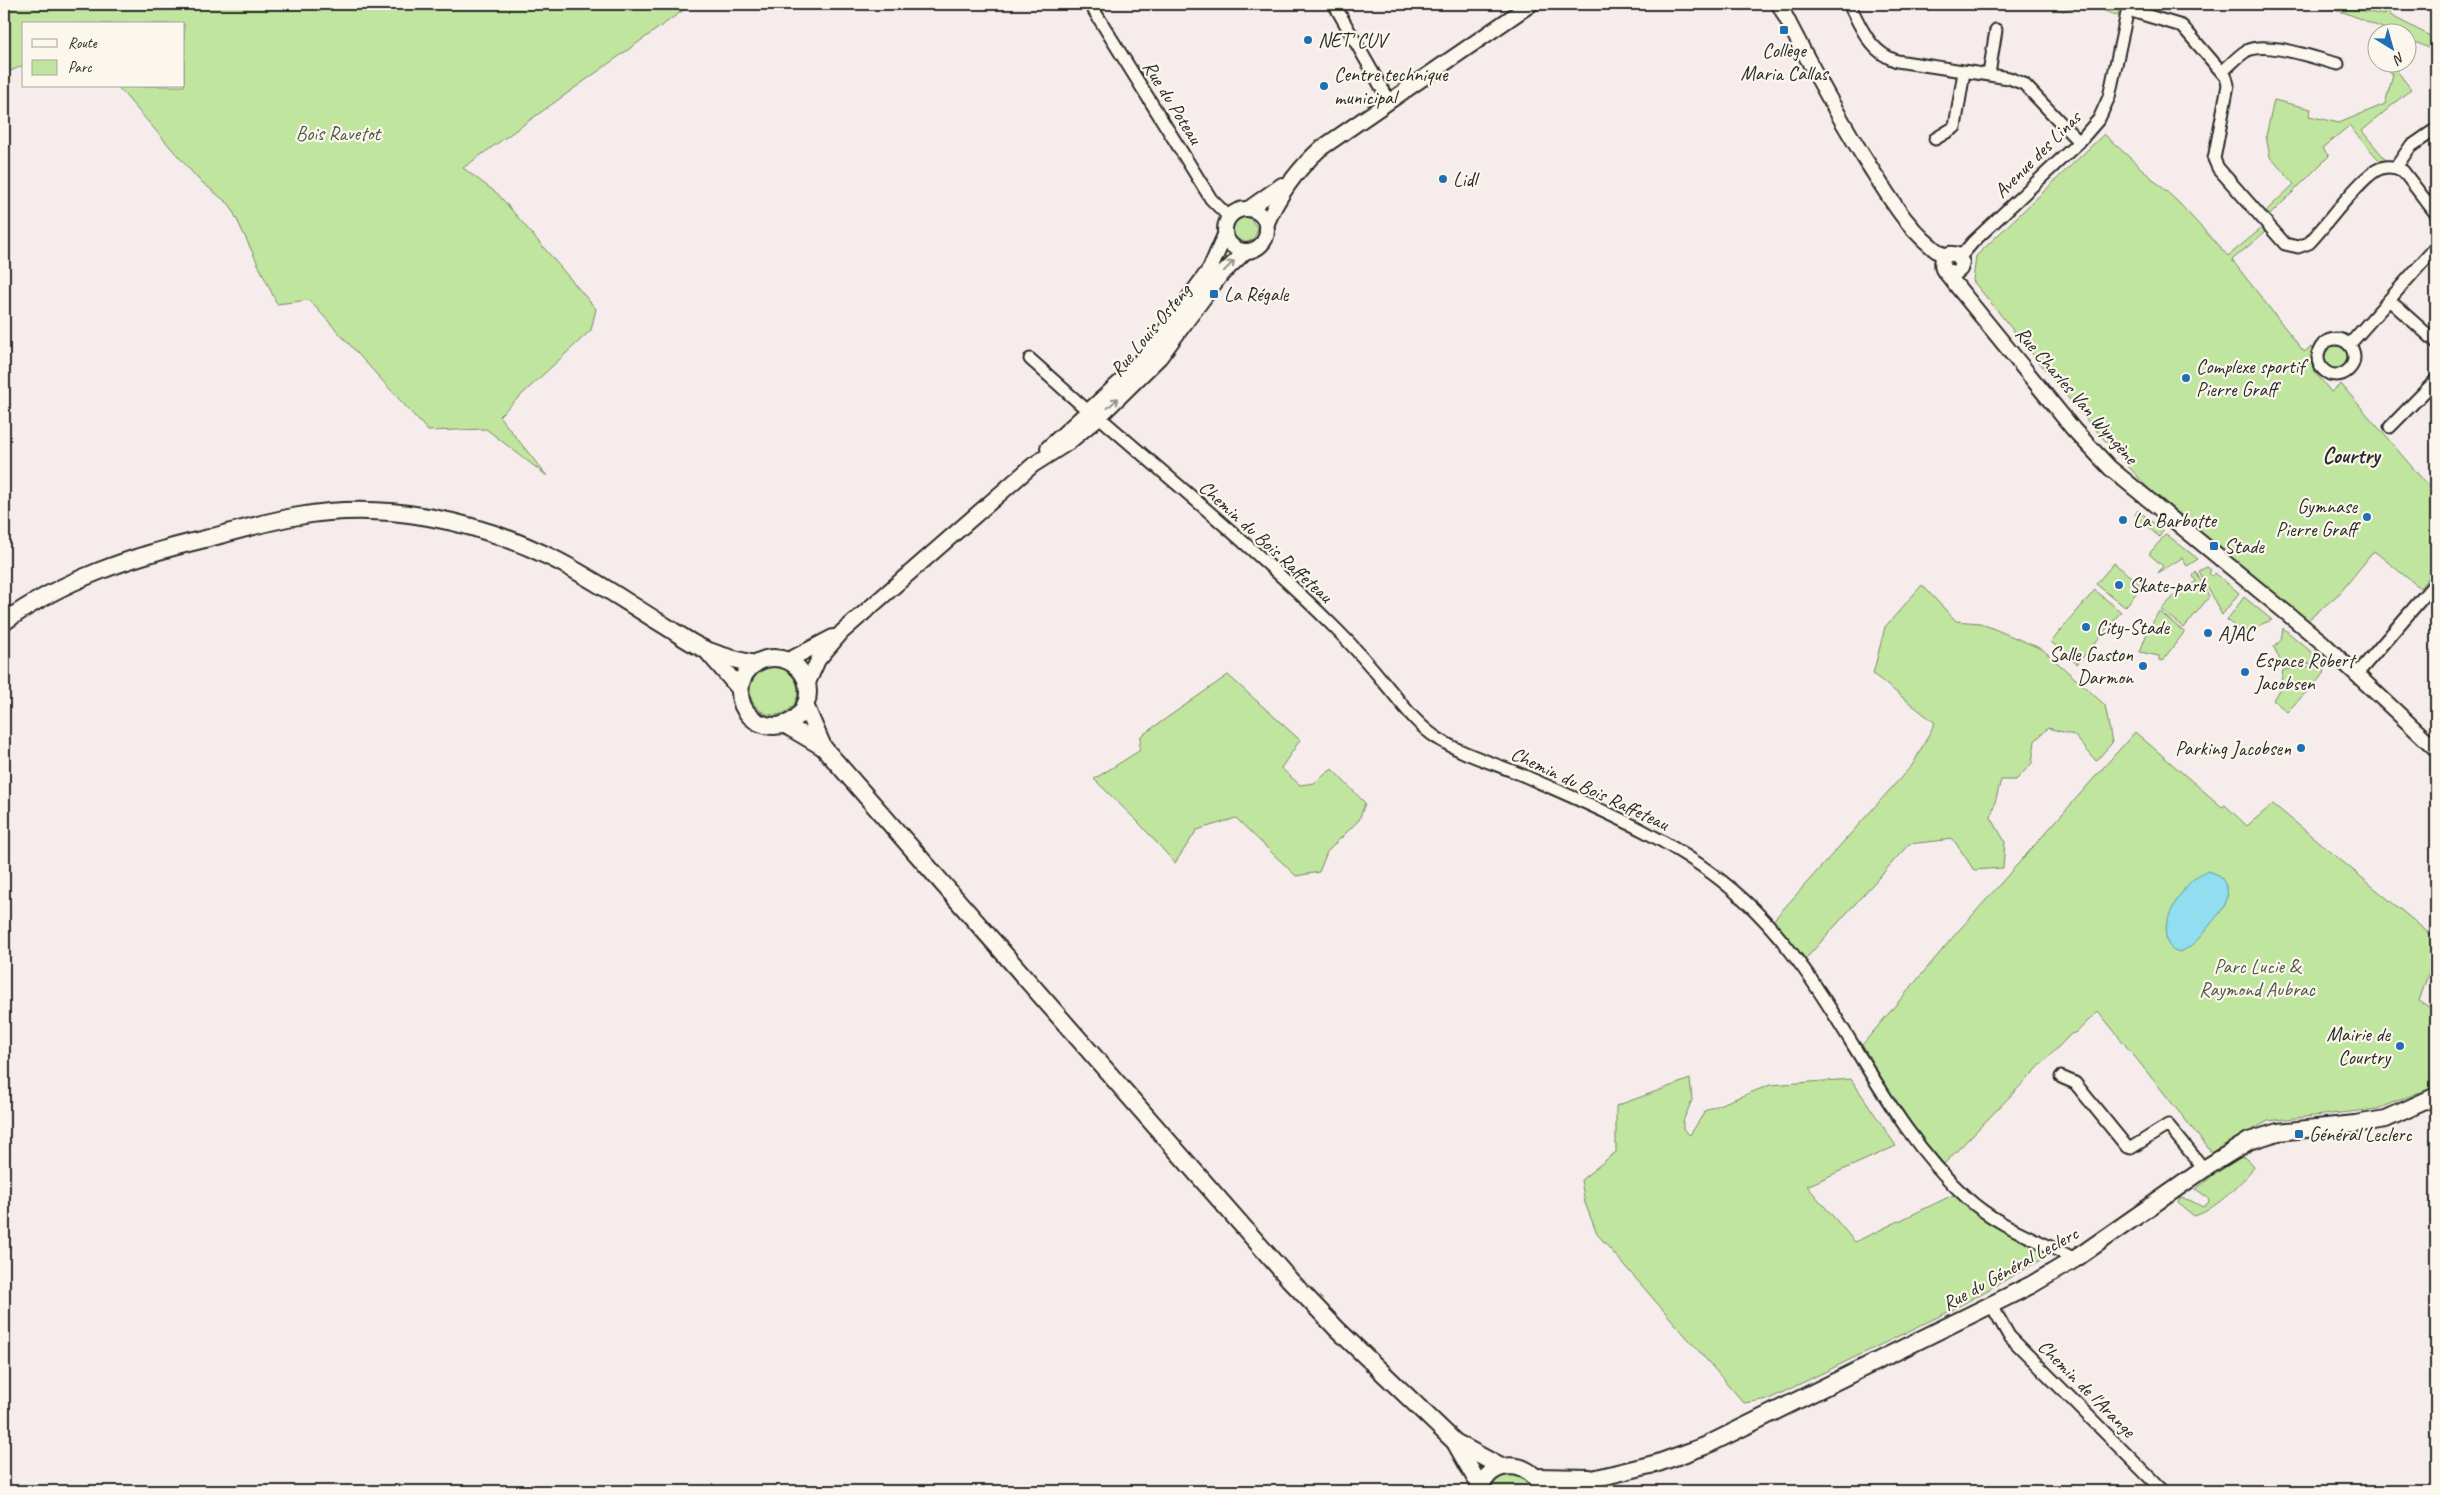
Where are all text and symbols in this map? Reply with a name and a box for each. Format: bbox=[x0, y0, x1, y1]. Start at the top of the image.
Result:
legend bbox=[22, 22, 185, 88]
north arrow bbox=[2368, 22, 2418, 72]
marker: Collège Maria Callas bbox=[1778, 24, 1790, 36]
place label: NET' CUV bbox=[1318, 28, 1390, 53]
text: Route bbox=[68, 34, 98, 53]
marker: NET' CUV bbox=[1302, 34, 1314, 46]
place label: Collège Maria Callas bbox=[1740, 38, 1830, 86]
text: N bbox=[2389, 49, 2408, 69]
street label: Rue du Poteau bbox=[1137, 56, 1209, 150]
text: Parc bbox=[68, 58, 92, 77]
place label: Centre technique municipal bbox=[1334, 62, 1449, 110]
marker: Centre technique municipal bbox=[1318, 80, 1330, 92]
street label: Avenue des Linas bbox=[1989, 104, 2088, 203]
park label: Bois Ravetot bbox=[296, 121, 383, 146]
place label: Lidl bbox=[1453, 167, 1480, 192]
marker: Lidl bbox=[1437, 173, 1449, 185]
one-way arrow bbox=[1223, 260, 1235, 273]
street label: Rue Louis Osteng bbox=[1104, 277, 1198, 382]
place label: La Régale bbox=[1224, 282, 1290, 307]
marker: La Régale bbox=[1208, 288, 1220, 300]
street label: Rue Charles Van Wyngène bbox=[2010, 321, 2144, 471]
place label: Complexe sportif Pierre Graff bbox=[2196, 354, 2309, 402]
marker: Complexe sportif Pierre Graff bbox=[2180, 372, 2192, 384]
one-way arrow bbox=[1107, 397, 1119, 409]
district label: Courtry bbox=[2322, 442, 2382, 470]
street label: Chemin du Bois Raffeteau bbox=[1194, 475, 1339, 609]
place label: Gymnase Pierre Graff bbox=[2276, 494, 2361, 542]
place label: La Barbotte bbox=[2133, 508, 2218, 533]
marker: Gymnase Pierre Graff bbox=[2361, 511, 2373, 523]
marker: La Barbotte bbox=[2117, 514, 2129, 526]
place label: Stade bbox=[2224, 534, 2265, 559]
marker: Stade bbox=[2208, 540, 2220, 552]
place label: Skate-park bbox=[2129, 573, 2207, 598]
marker: Skate-park bbox=[2113, 579, 2125, 591]
place label: City-Stade bbox=[2096, 615, 2170, 640]
marker: City-Stade bbox=[2080, 621, 2092, 633]
place label: AJAC bbox=[2218, 621, 2256, 646]
marker: AJAC bbox=[2202, 627, 2214, 639]
place label: Salle Gaston Darmon bbox=[2049, 642, 2134, 690]
place label: Espace Robert Jacobsen bbox=[2254, 648, 2358, 696]
marker: Salle Gaston Darmon bbox=[2137, 660, 2149, 672]
marker: Espace Robert Jacobsen bbox=[2239, 666, 2251, 678]
place label: Parking Jacobsen bbox=[2175, 736, 2292, 761]
street label: Chemin du Bois Raffeteau bbox=[1507, 741, 1674, 837]
marker: Parking Jacobsen bbox=[2295, 742, 2307, 754]
park label: Parc Lucie & Raymond Aubrac bbox=[2199, 954, 2316, 1002]
place label: Mairie de Courtry bbox=[2326, 1022, 2392, 1070]
marker: Mairie de Courtry bbox=[2394, 1040, 2406, 1052]
place label: Général Leclerc bbox=[2309, 1122, 2412, 1147]
marker: Général Leclerc bbox=[2293, 1128, 2305, 1140]
street label: Rue du Général Leclerc bbox=[1938, 1220, 2083, 1316]
street label: Chemin de l'Arange bbox=[2032, 1334, 2142, 1444]

